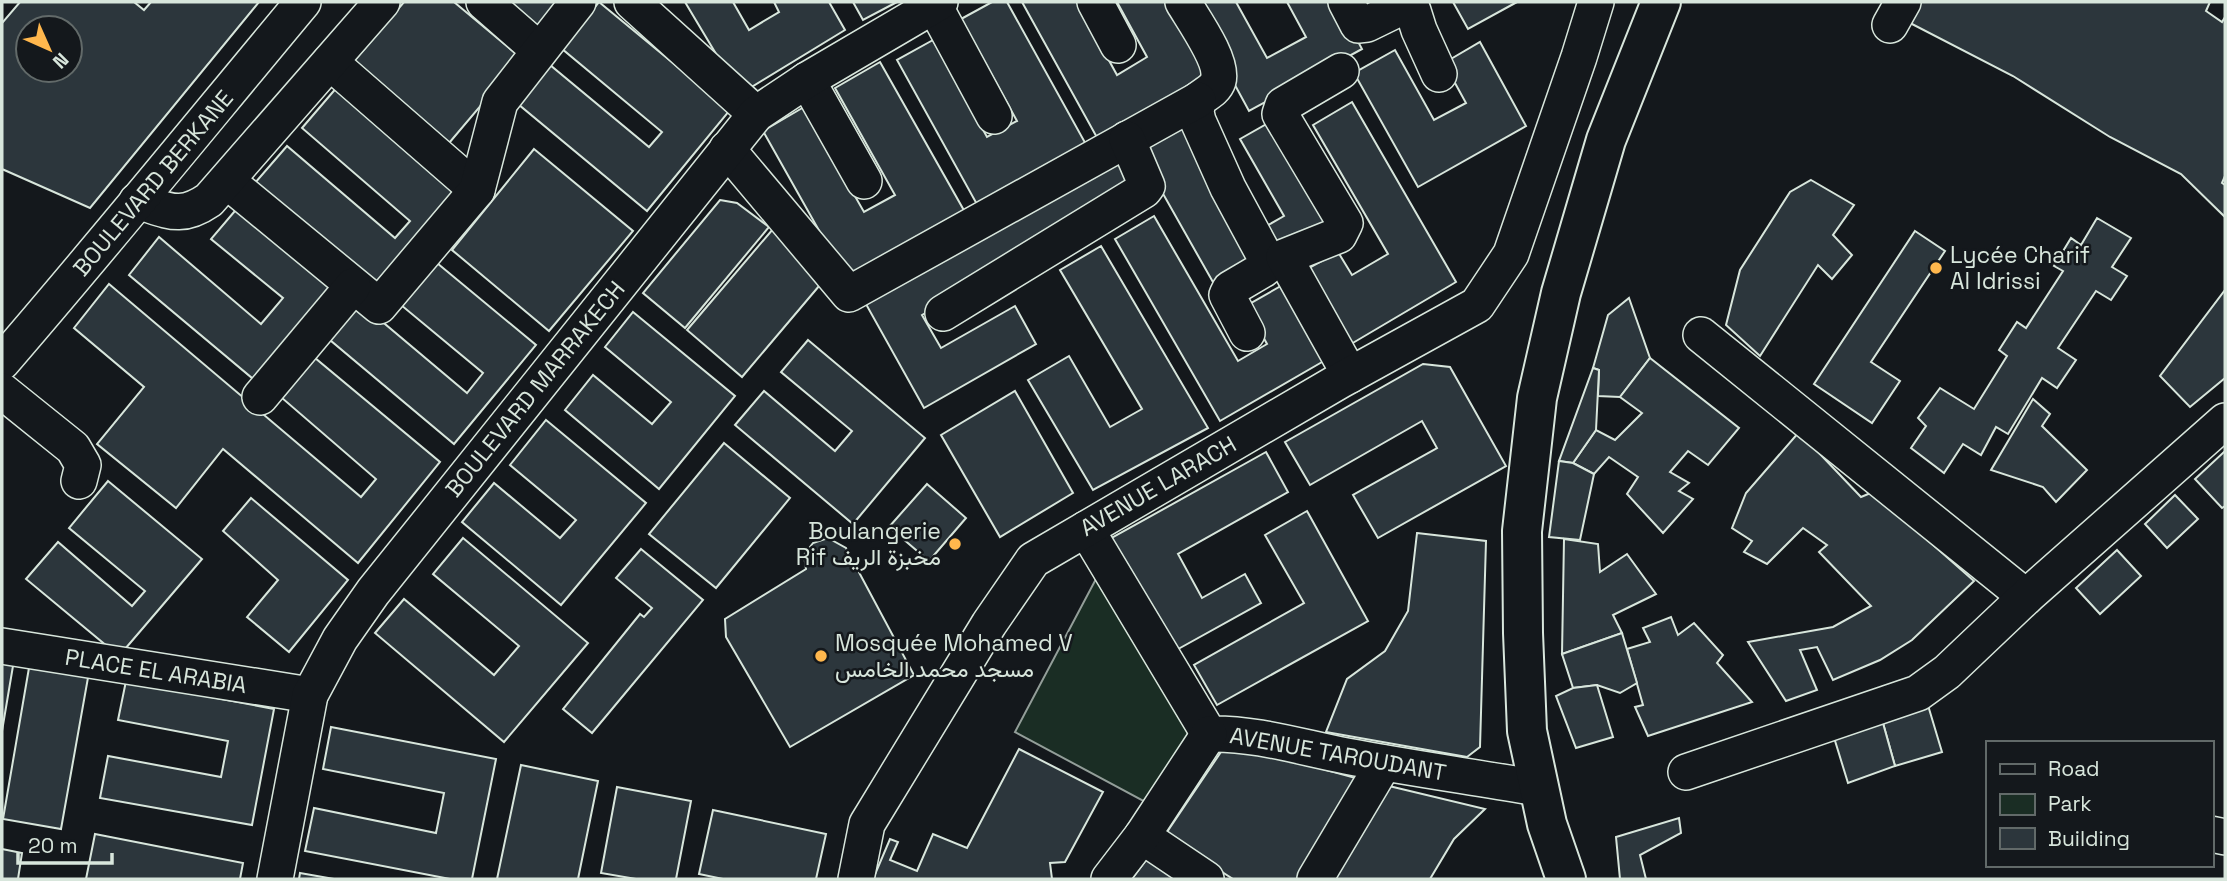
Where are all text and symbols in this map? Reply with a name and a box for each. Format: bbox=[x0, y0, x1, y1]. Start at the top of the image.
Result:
north arrow bbox=[14, 14, 84, 84]
text: N bbox=[47, 47, 74, 74]
street label: BOULEVARD BERKANE bbox=[66, 84, 240, 282]
place label: Lycée Charif Al Idrissi bbox=[1950, 240, 2090, 296]
marker: Lycée Charif Al Idrissi bbox=[1928, 260, 1944, 276]
street label: BOULEVARD MARRAKECH bbox=[439, 275, 631, 503]
street label: AVENUE LARACH bbox=[1074, 429, 1242, 543]
place label: Boulangerie Rif مخبزة الريف bbox=[796, 516, 941, 572]
marker: Boulangerie Rif مخبزة الريف bbox=[947, 536, 963, 552]
place label: Mosquée Mohamed V مسجد محمد الخامس bbox=[835, 628, 1073, 684]
street label: PLACE EL ARABIA bbox=[63, 642, 249, 700]
marker: Mosquée Mohamed V مسجد محمد الخامس bbox=[813, 648, 829, 664]
street label: AVENUE TAROUDANT bbox=[1227, 720, 1449, 788]
legend bbox=[1986, 741, 2213, 867]
text: Road bbox=[2048, 755, 2100, 782]
text: Park bbox=[2048, 790, 2092, 817]
scale bar bbox=[18, 822, 112, 866]
text: Building bbox=[2048, 825, 2130, 852]
text: 20 m bbox=[28, 832, 78, 859]

